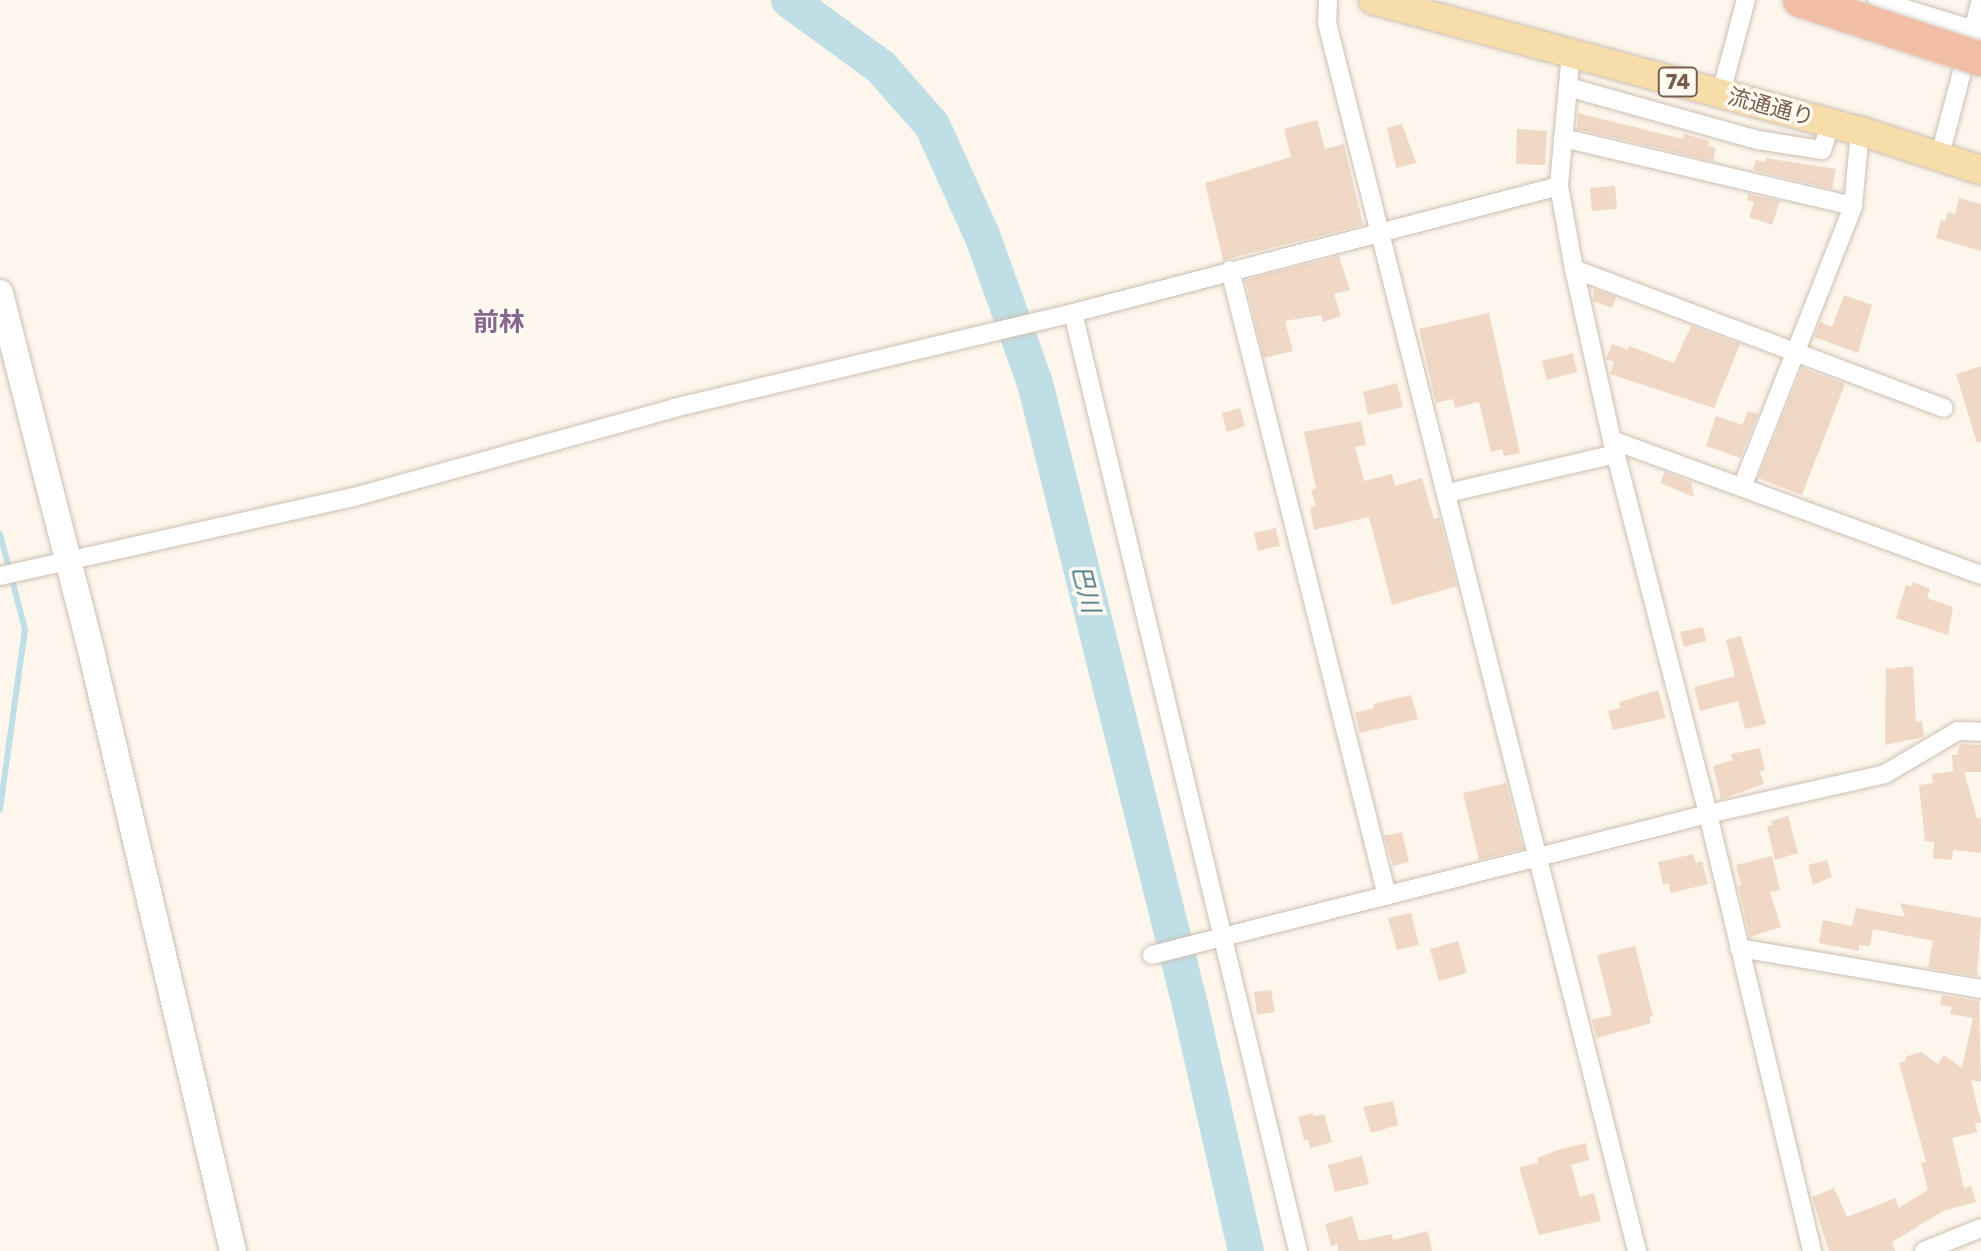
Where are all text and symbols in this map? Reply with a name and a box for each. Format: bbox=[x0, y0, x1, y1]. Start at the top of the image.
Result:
road number: 74 bbox=[1656, 66, 1700, 98]
street label: 流通通り bbox=[1725, 83, 1817, 131]
district label: 前林 bbox=[473, 307, 525, 339]
water label: 巴川 bbox=[1065, 562, 1105, 616]

